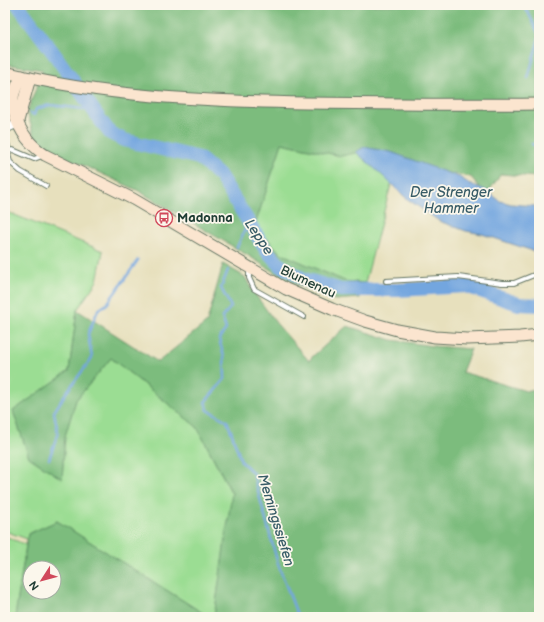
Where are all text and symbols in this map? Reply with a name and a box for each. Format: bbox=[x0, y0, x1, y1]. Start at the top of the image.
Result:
water label: Der Strenger Hammer bbox=[410, 184, 493, 217]
bus stop icon: Madonna bbox=[154, 208, 174, 228]
place label: Madonna bbox=[177, 210, 233, 226]
water label: Leppe bbox=[241, 216, 277, 258]
street label: Blumenau bbox=[278, 262, 338, 302]
water label: Memingssiefen bbox=[254, 472, 298, 568]
north arrow bbox=[22, 560, 62, 600]
text: N bbox=[27, 578, 42, 593]

